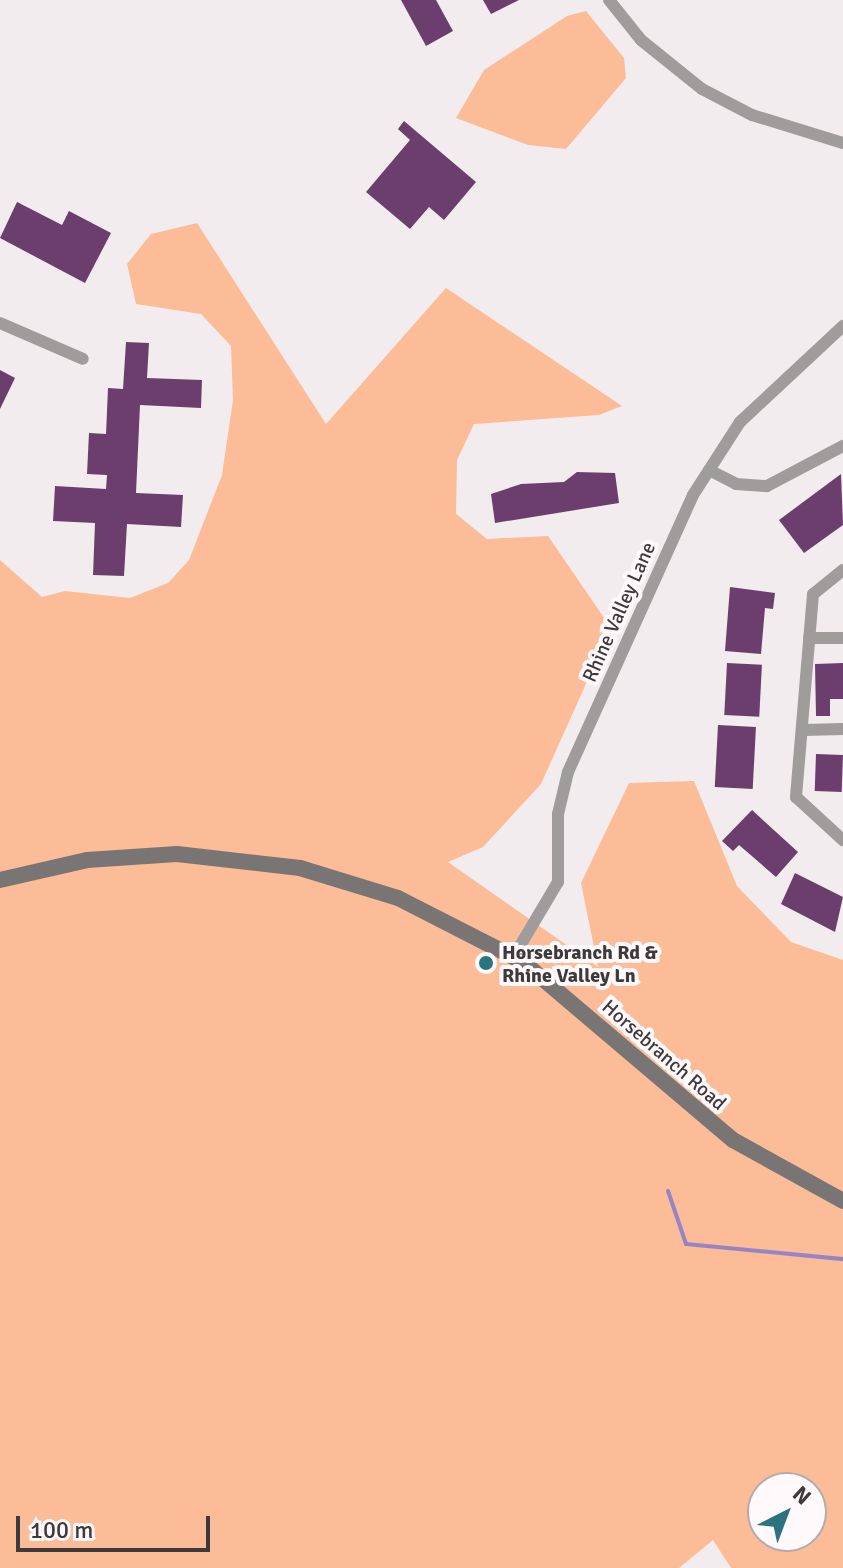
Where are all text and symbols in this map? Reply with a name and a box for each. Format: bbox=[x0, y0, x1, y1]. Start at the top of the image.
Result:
street label: Rhine Valley Lane bbox=[577, 538, 661, 686]
place label: Horsebranch Rd & Rhine Valley Ln bbox=[502, 940, 658, 987]
marker: Horsebranch Rd & Rhine Valley Ln bbox=[477, 954, 495, 972]
street label: Horsebranch Road bbox=[597, 995, 731, 1115]
north arrow bbox=[747, 1472, 827, 1552]
text: N bbox=[787, 1480, 817, 1510]
scale bar bbox=[20, 1500, 214, 1550]
text: 100 m bbox=[30, 1515, 93, 1545]

